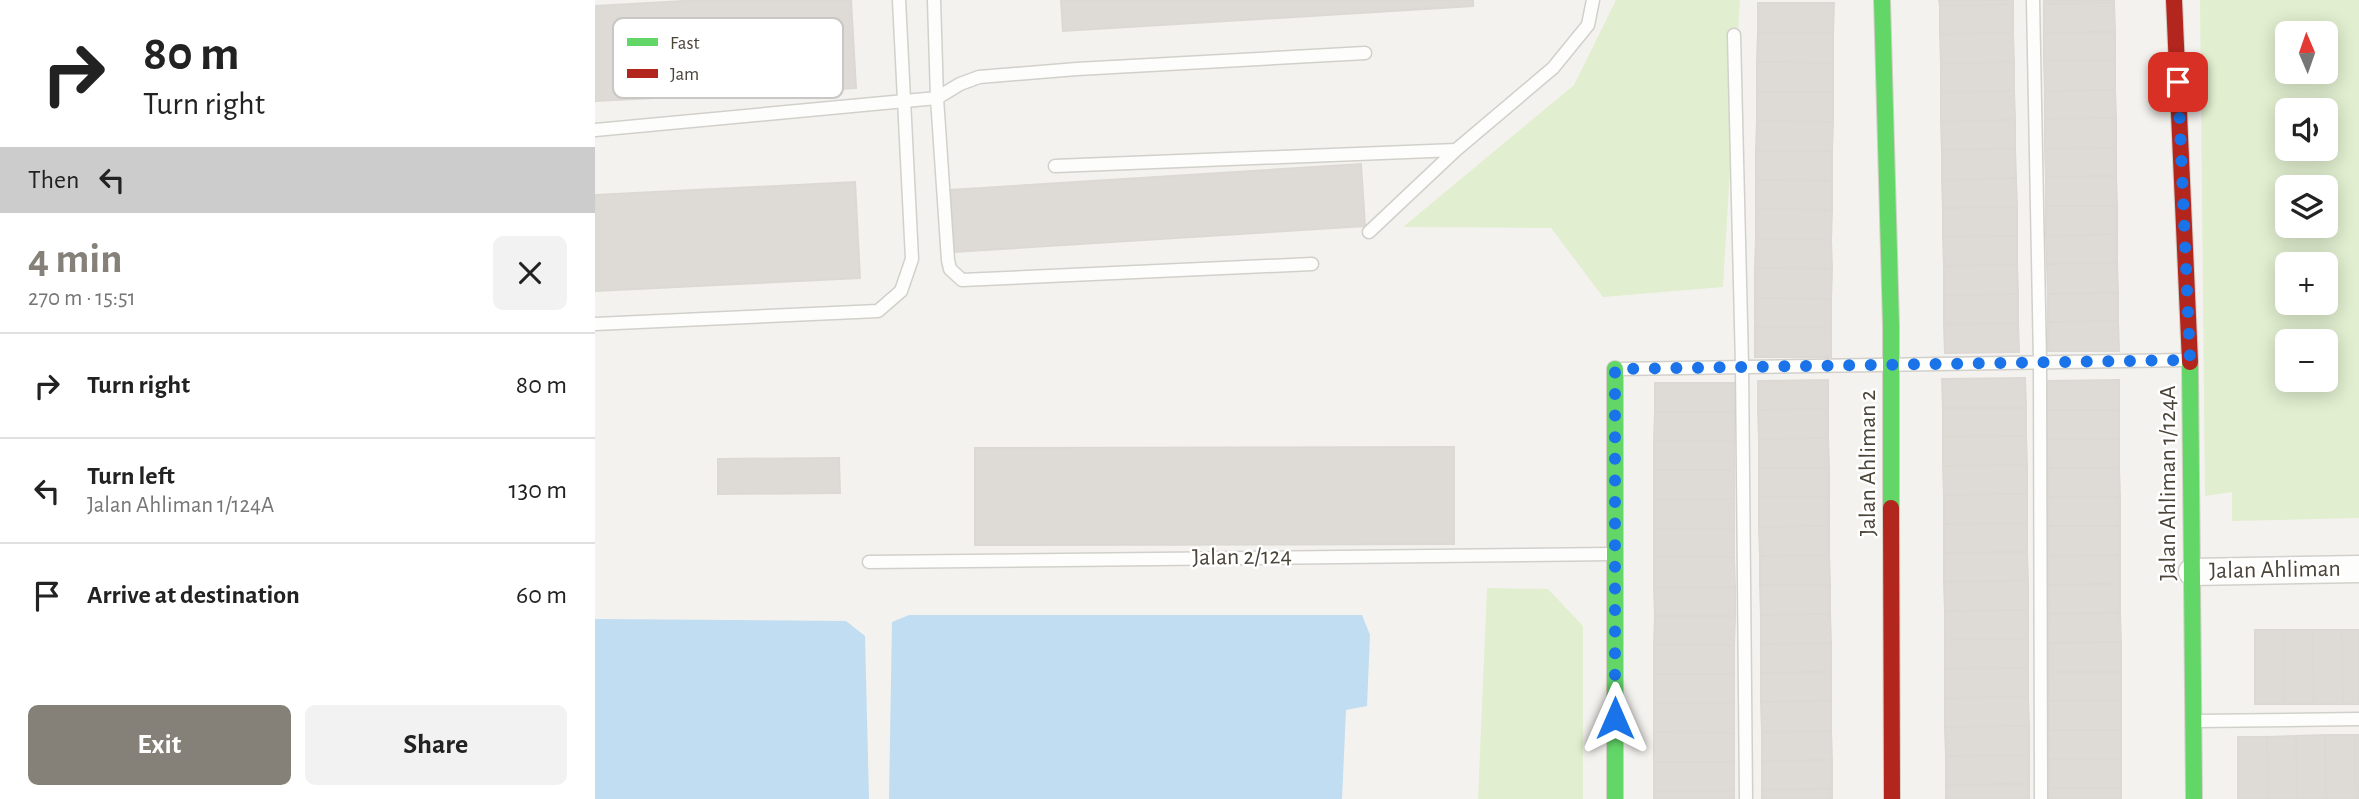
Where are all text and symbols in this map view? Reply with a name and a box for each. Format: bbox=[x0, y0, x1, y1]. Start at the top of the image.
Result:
legend bbox=[613, 18, 843, 98]
north arrow bbox=[2275, 21, 2338, 84]
map controls bbox=[2275, 21, 2338, 392]
icon: right bbox=[28, 28, 119, 119]
text: 80 m bbox=[143, 30, 240, 79]
text: Fast bbox=[670, 34, 700, 53]
pin bbox=[2148, 52, 2208, 112]
icon: arrive bbox=[2159, 63, 2197, 101]
text: Jam bbox=[670, 65, 699, 84]
text: Turn right bbox=[143, 88, 265, 120]
button: sound bbox=[2275, 98, 2338, 161]
icon: left bbox=[93, 161, 131, 199]
text: Then bbox=[28, 167, 79, 193]
button: layers bbox=[2275, 175, 2338, 238]
button: close bbox=[493, 236, 567, 310]
text: 4 min bbox=[28, 238, 123, 280]
button: + bbox=[2275, 252, 2338, 315]
text: 270 m · 15:51 bbox=[28, 287, 136, 310]
button: − bbox=[2275, 329, 2338, 392]
icon: right bbox=[28, 367, 66, 405]
text: Turn right bbox=[87, 372, 190, 398]
text: 80 m bbox=[516, 372, 567, 398]
street label: Jalan Ahliman 1/124A bbox=[2156, 385, 2180, 581]
street label: Jalan Ahliman 2 bbox=[1856, 390, 1880, 536]
text: Turn left bbox=[87, 463, 175, 489]
icon: left bbox=[28, 472, 66, 510]
text: 130 m bbox=[509, 477, 567, 503]
text: Jalan Ahliman 1/124A bbox=[87, 494, 274, 517]
street label: Jalan 2/124 bbox=[1192, 544, 1292, 570]
street label: Jalan Ahliman bbox=[2209, 557, 2341, 583]
icon: arrive bbox=[28, 577, 66, 615]
text: Arrive at destination bbox=[87, 582, 300, 608]
text: 60 m bbox=[516, 582, 567, 608]
position arrow bbox=[1578, 681, 1652, 755]
button: Exit bbox=[28, 705, 291, 785]
button: Share bbox=[305, 705, 567, 785]

